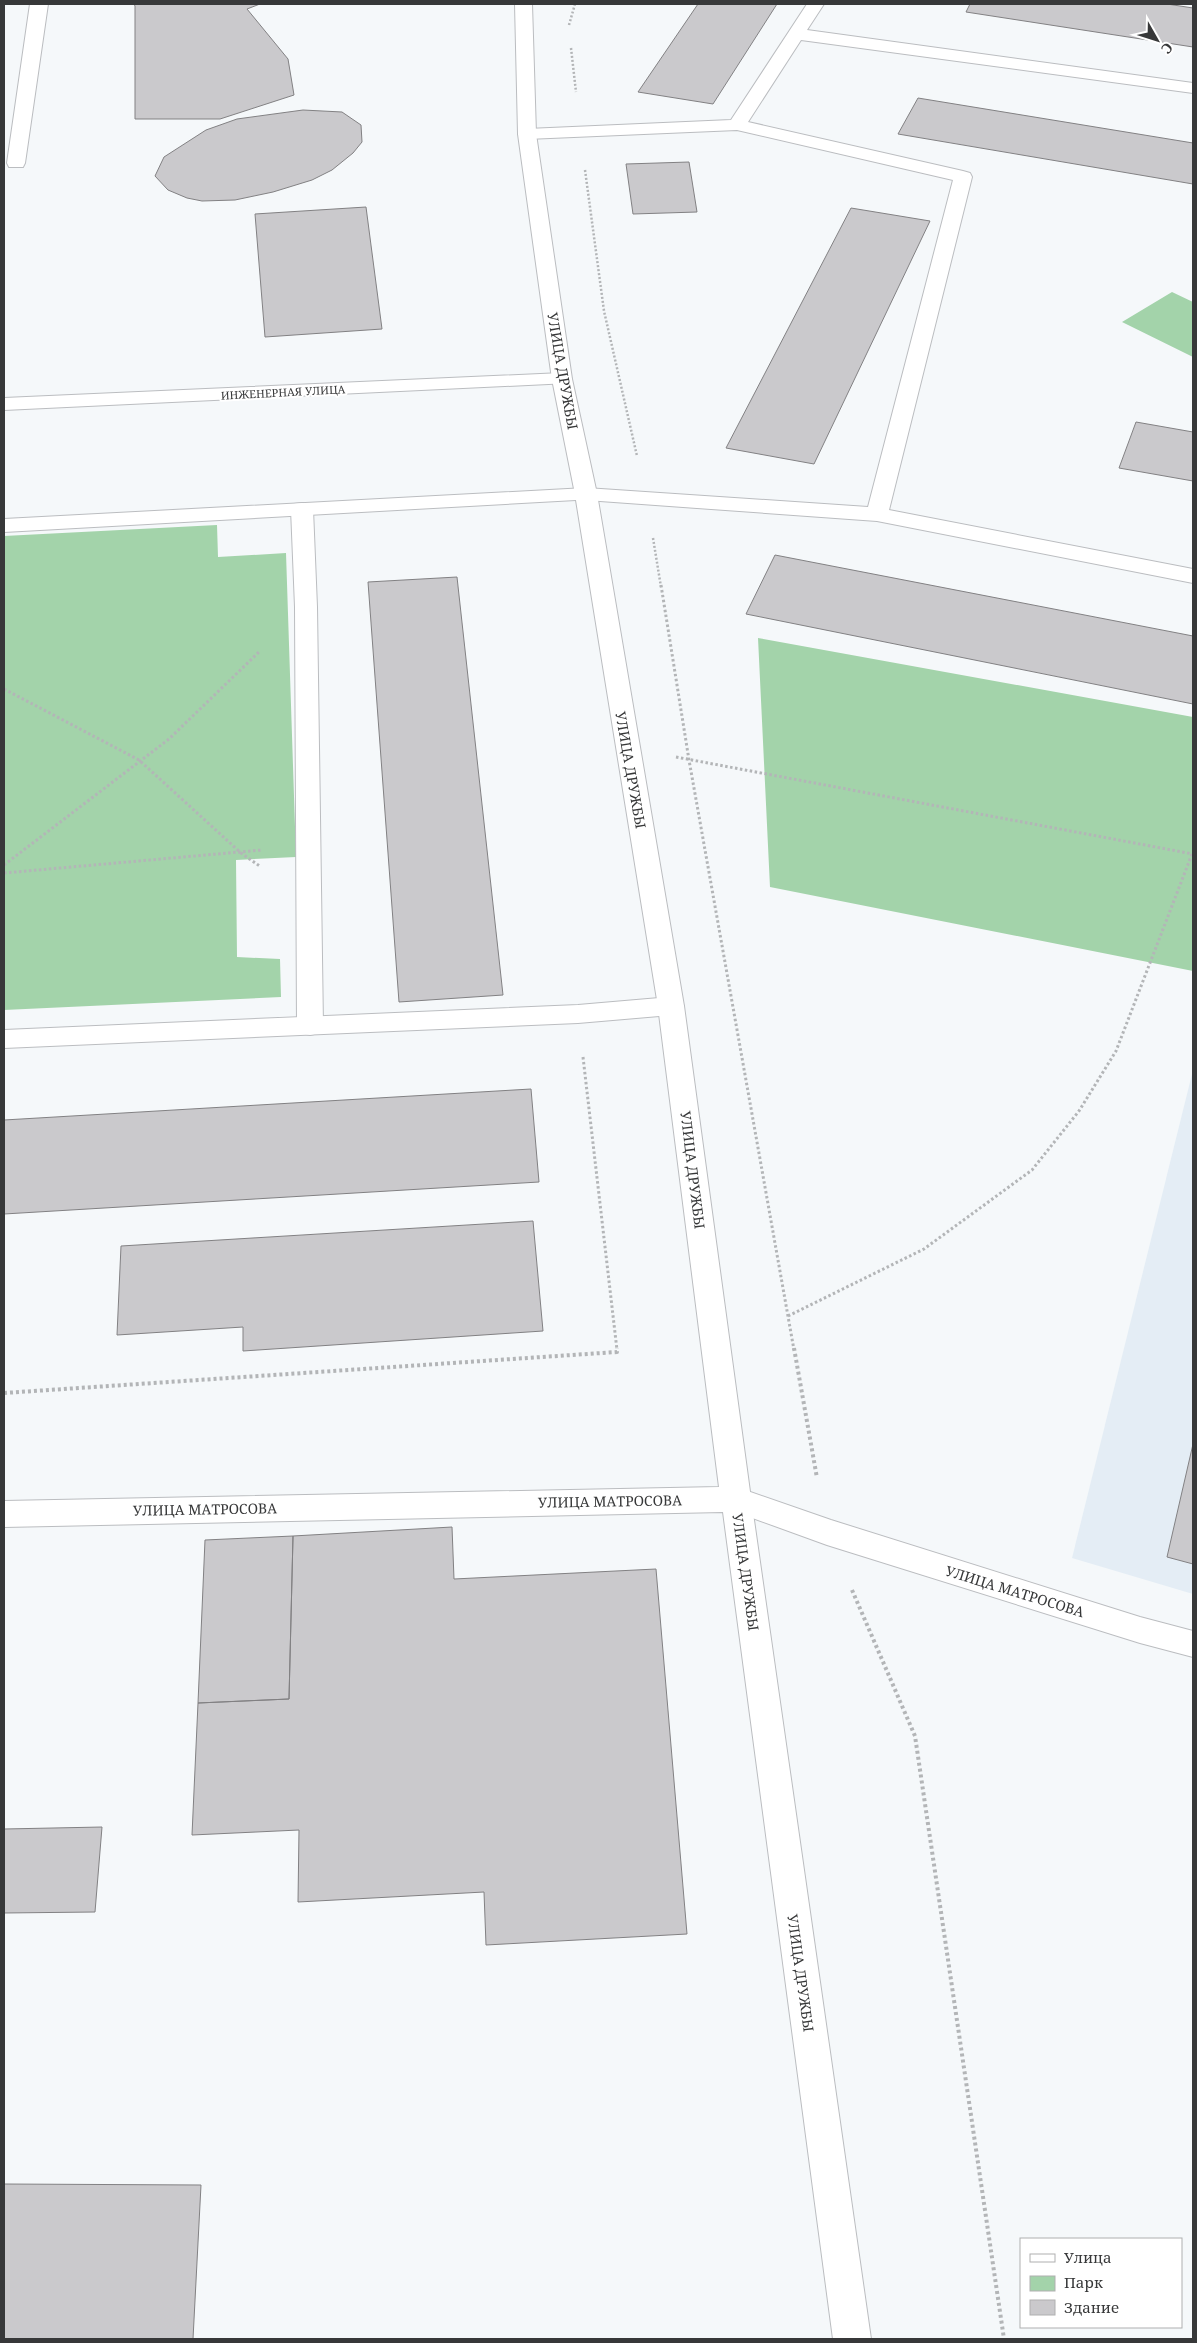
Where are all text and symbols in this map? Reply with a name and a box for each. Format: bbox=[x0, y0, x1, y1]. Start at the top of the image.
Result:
north arrow bbox=[1132, 15, 1182, 65]
text: С bbox=[1157, 39, 1178, 58]
street label: УЛИЦА ДРУЖБЫ bbox=[543, 311, 583, 431]
street label: ИНЖЕНЕРНАЯ УЛИЦА bbox=[220, 381, 346, 403]
street label: УЛИЦА ДРУЖБЫ bbox=[611, 710, 651, 830]
street label: УЛИЦА ДРУЖБЫ bbox=[676, 1110, 710, 1230]
street label: УЛИЦА МАТРОСОВА bbox=[538, 1490, 682, 1512]
street label: УЛИЦА МАТРОСОВА bbox=[133, 1498, 277, 1520]
street label: УЛИЦА ДРУЖБЫ bbox=[728, 1512, 764, 1632]
street label: УЛИЦА МАТРОСОВА bbox=[943, 1561, 1087, 1621]
street label: УЛИЦА ДРУЖБЫ bbox=[783, 1913, 819, 2033]
legend bbox=[1020, 2238, 1182, 2328]
text: Улица bbox=[1064, 2247, 1112, 2267]
text: Парк bbox=[1064, 2272, 1103, 2292]
text: Здание bbox=[1064, 2297, 1119, 2317]

